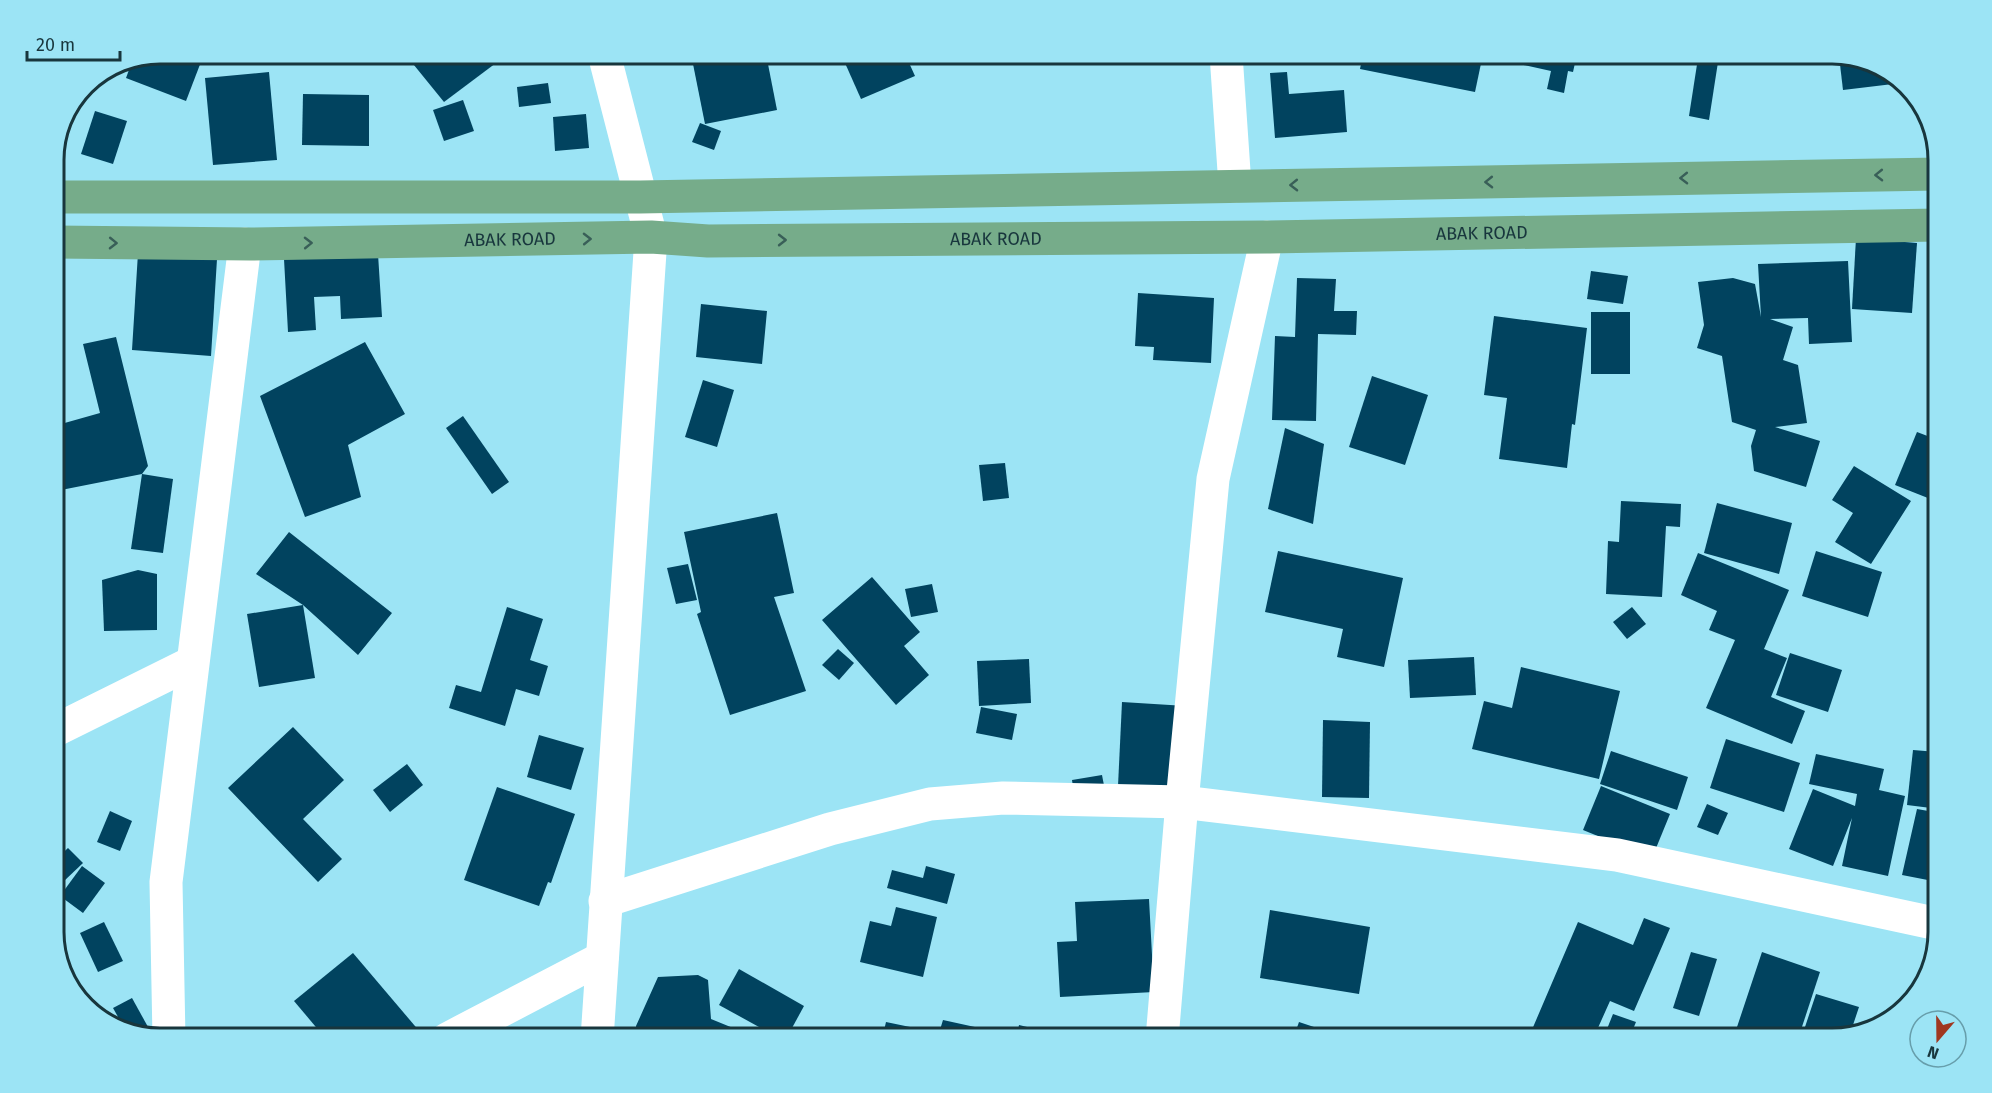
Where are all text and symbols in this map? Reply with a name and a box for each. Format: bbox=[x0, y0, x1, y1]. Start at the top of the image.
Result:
scale bar bbox=[27, 24, 120, 62]
text: 20 m bbox=[36, 34, 75, 56]
one-way arrow bbox=[1875, 169, 1884, 181]
one-way arrow bbox=[1680, 172, 1689, 185]
one-way arrow bbox=[1485, 176, 1494, 188]
one-way arrow bbox=[1290, 179, 1299, 191]
street label: ABAK ROAD bbox=[1436, 221, 1528, 245]
street label: ABAK ROAD bbox=[464, 228, 556, 251]
street label: ABAK ROAD bbox=[950, 228, 1042, 250]
one-way arrow bbox=[582, 232, 591, 245]
one-way arrow bbox=[777, 234, 786, 246]
one-way arrow bbox=[108, 237, 117, 249]
one-way arrow bbox=[303, 237, 312, 249]
north arrow bbox=[1908, 1009, 1968, 1069]
text: N bbox=[1925, 1042, 1941, 1063]

